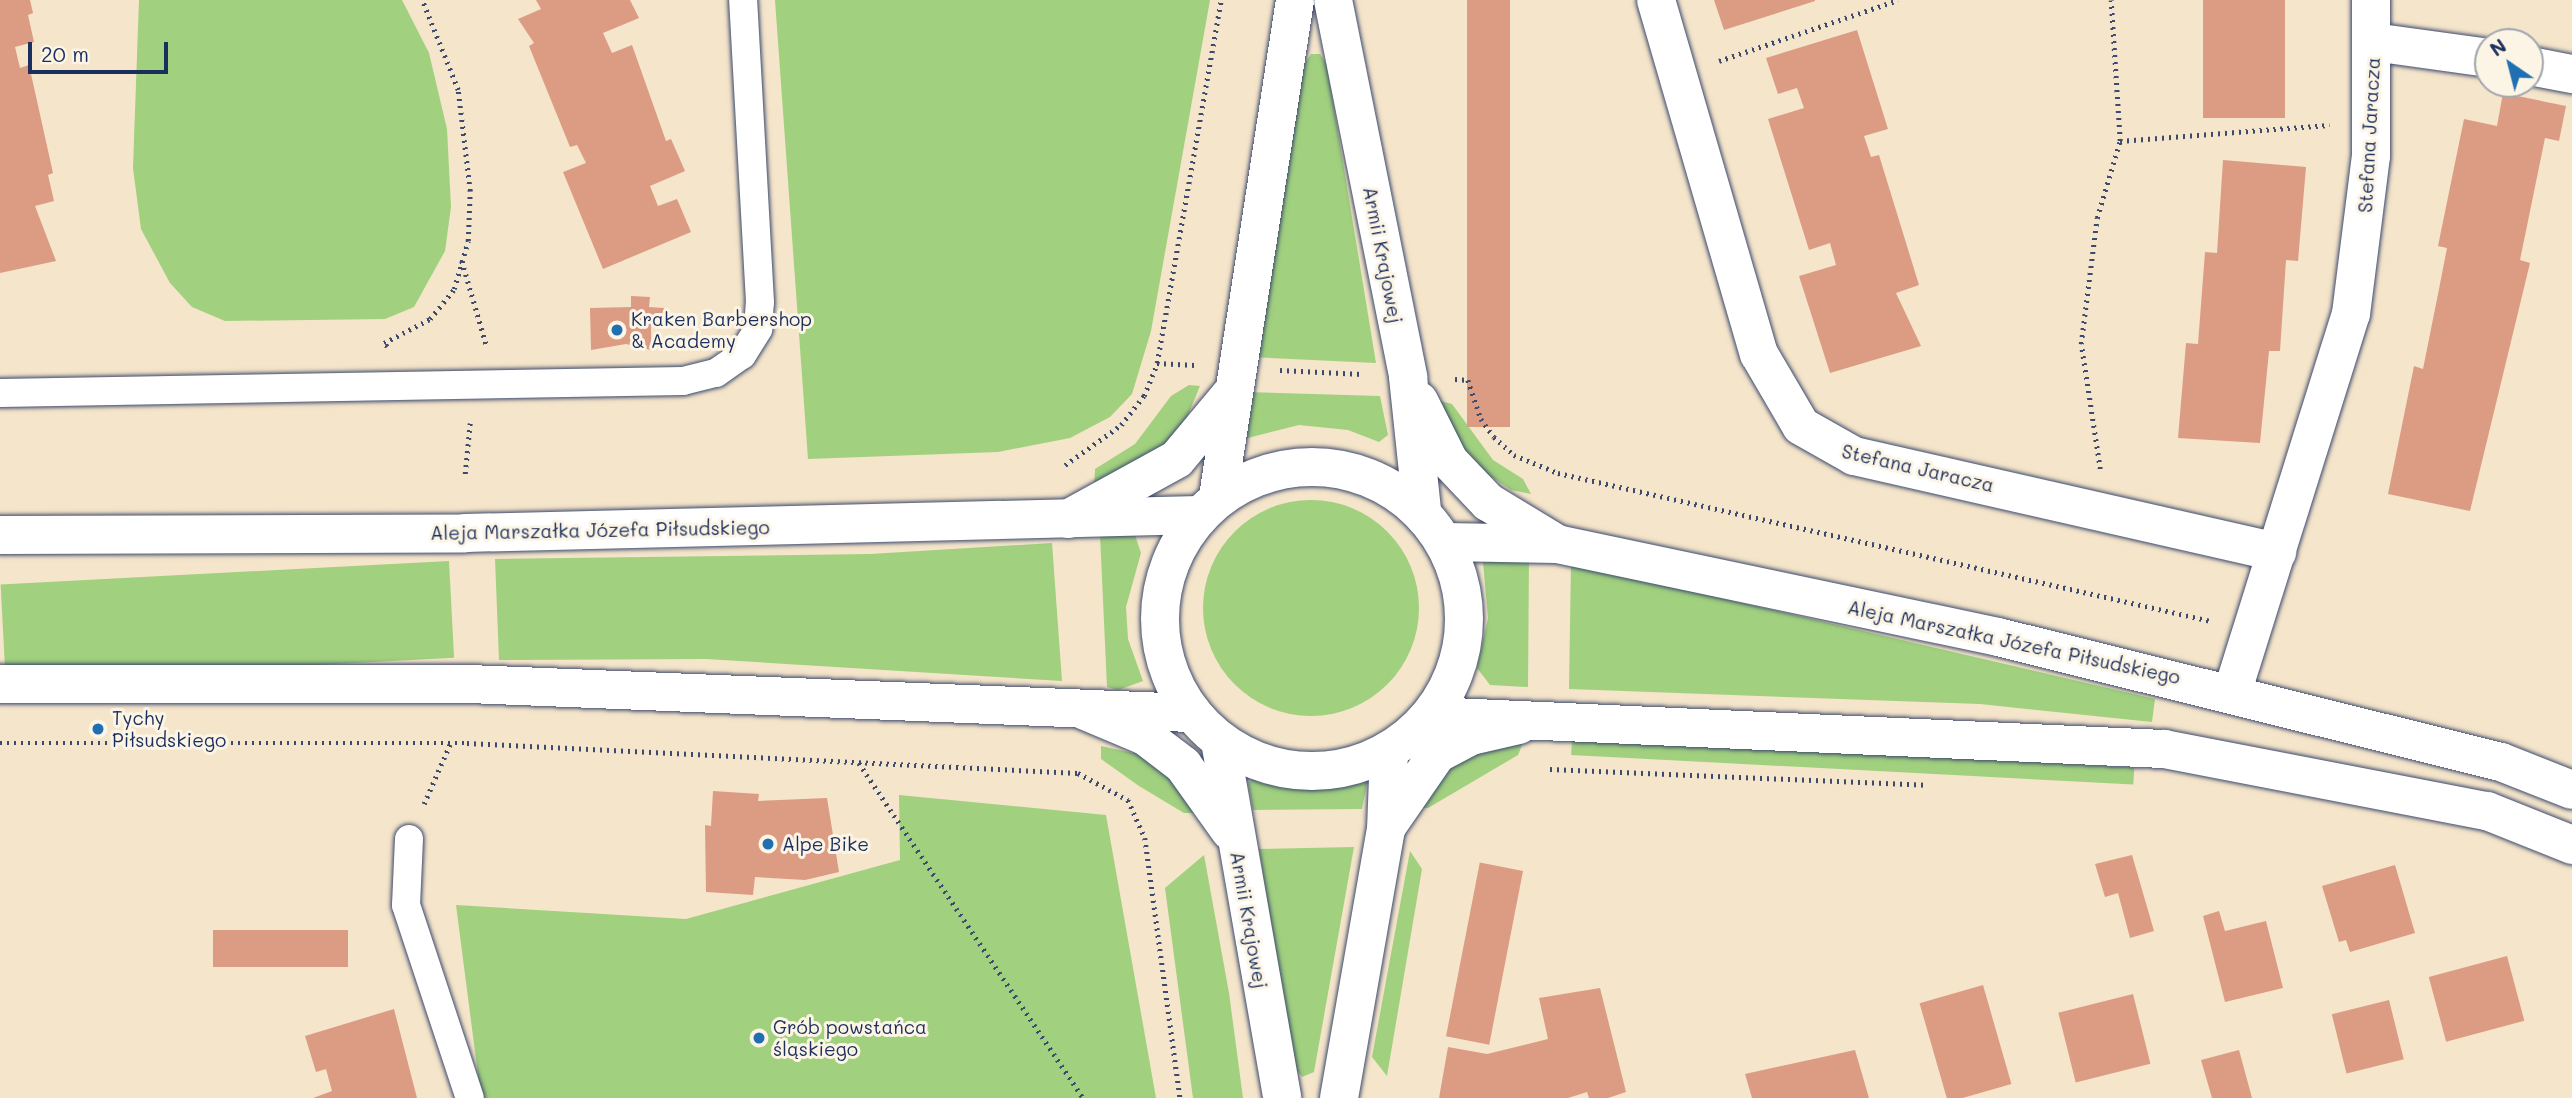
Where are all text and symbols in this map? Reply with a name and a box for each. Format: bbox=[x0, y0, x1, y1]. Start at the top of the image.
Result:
scale bar bbox=[32, 28, 172, 72]
north arrow bbox=[2474, 28, 2544, 98]
text: N bbox=[2485, 33, 2511, 61]
text: 20 m bbox=[41, 40, 89, 67]
street label: Stefana Jaracza bbox=[2354, 57, 2384, 213]
street label: Armii Krajowej bbox=[1359, 185, 1407, 325]
place label: Kraken Barbershop & Academy bbox=[631, 308, 812, 352]
marker: Kraken Barbershop & Academy bbox=[609, 322, 625, 338]
street label: Stefana Jaracza bbox=[1840, 439, 1996, 497]
street label: Aleja Marszałka Józefa Piłsudskiego bbox=[430, 516, 770, 544]
street label: Aleja Marszałka Józefa Piłsudskiego bbox=[1846, 596, 2182, 688]
place label: Tychy Piłsudskiego bbox=[112, 707, 226, 751]
marker: Tychy Piłsudskiego bbox=[90, 721, 106, 737]
place label: Alpe Bike bbox=[782, 833, 869, 855]
marker: Alpe Bike bbox=[760, 836, 776, 852]
street label: Armii Krajowej bbox=[1226, 850, 1272, 990]
place label: Grób powstańca śląskiego bbox=[773, 1016, 927, 1060]
marker: Grób powstańca śląskiego bbox=[751, 1030, 767, 1046]

